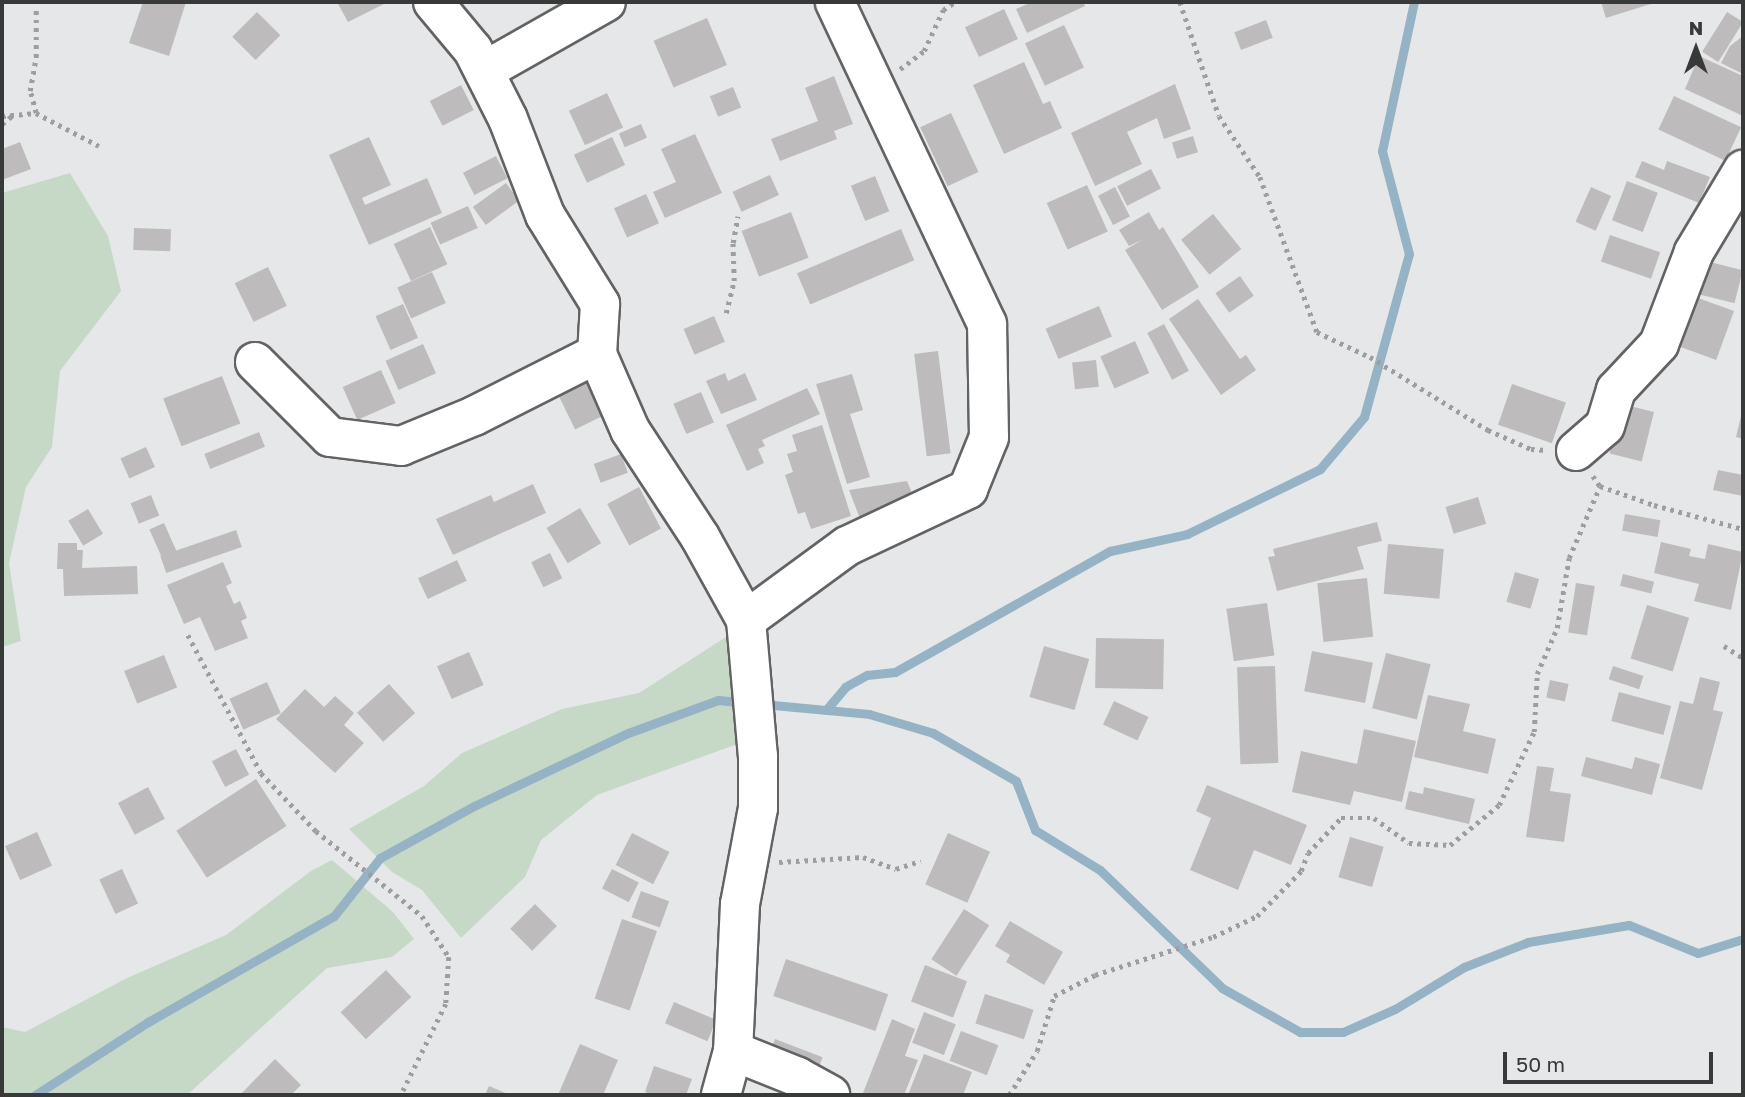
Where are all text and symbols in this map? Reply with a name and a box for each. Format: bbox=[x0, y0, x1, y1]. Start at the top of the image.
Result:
north arrow bbox=[1661, 14, 1731, 84]
text: N bbox=[1689, 16, 1703, 39]
scale bar bbox=[1507, 1038, 1717, 1082]
text: 50 m bbox=[1516, 1051, 1565, 1077]

